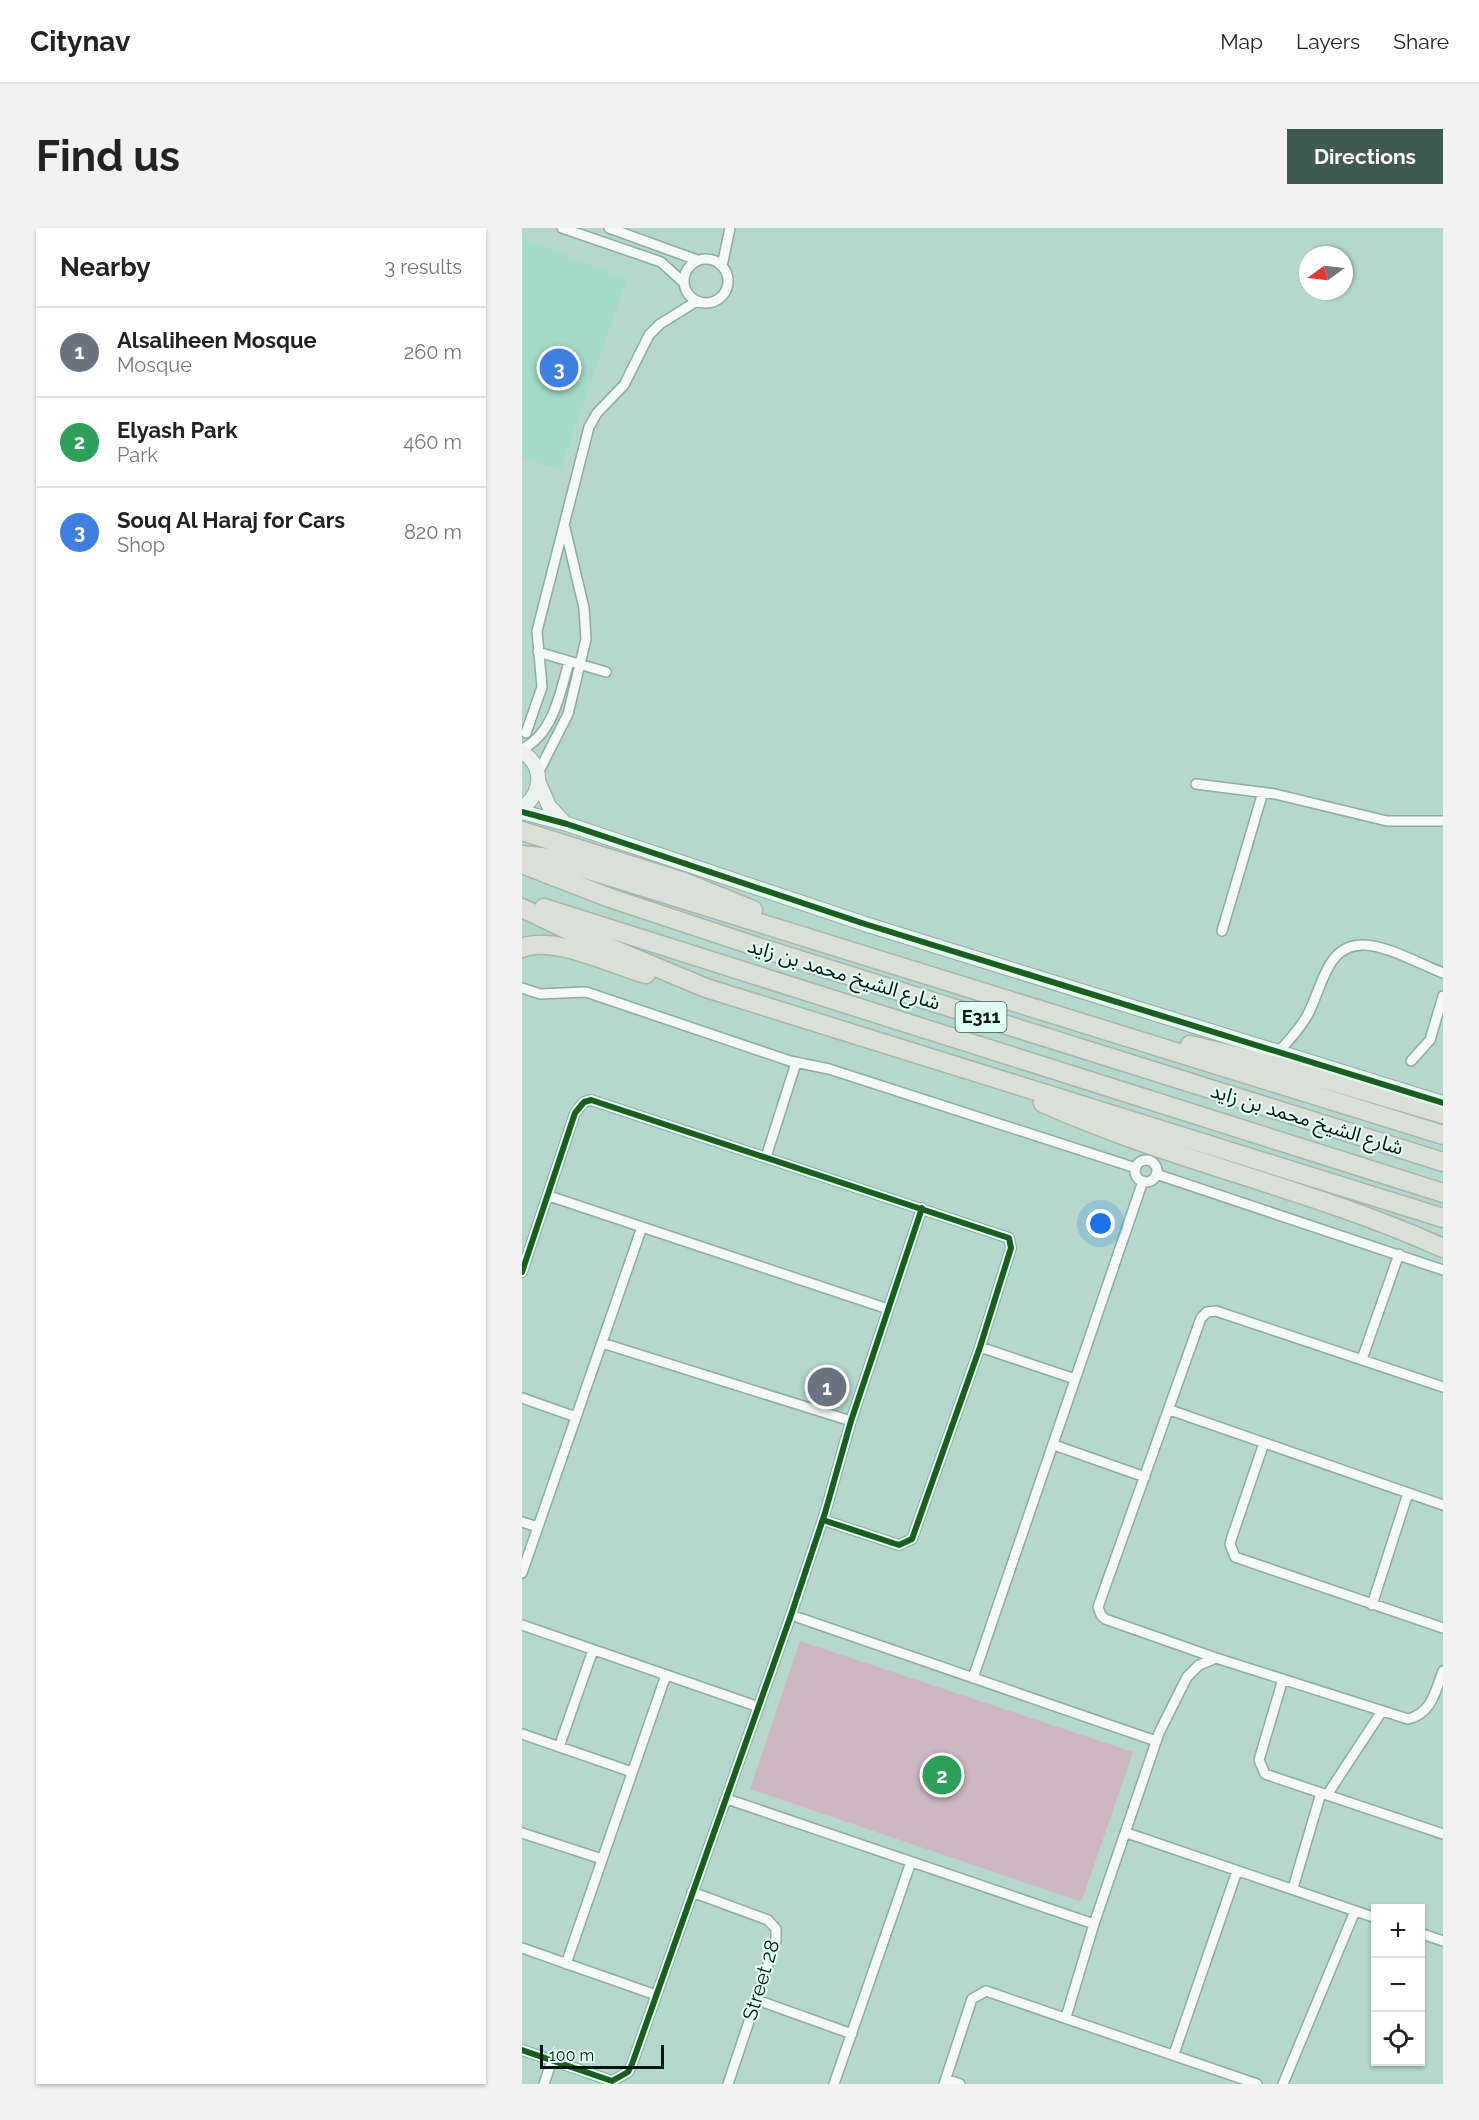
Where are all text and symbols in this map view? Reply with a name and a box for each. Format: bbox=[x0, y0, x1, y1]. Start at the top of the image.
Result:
text: Citynav bbox=[30, 25, 130, 58]
text: Map bbox=[1220, 29, 1263, 54]
text: Layers bbox=[1296, 29, 1360, 54]
text: Share bbox=[1393, 29, 1449, 54]
button: Directions bbox=[1287, 129, 1443, 184]
text: Find us bbox=[36, 132, 180, 181]
north arrow bbox=[1299, 246, 1353, 300]
text: Nearby bbox=[60, 252, 150, 282]
text: 3 results bbox=[384, 255, 462, 279]
text: Alsaliheen Mosque bbox=[117, 327, 317, 353]
text: 1 bbox=[75, 340, 84, 364]
text: 260 m bbox=[404, 340, 462, 364]
pin: 3 bbox=[540, 346, 579, 390]
text: Mosque bbox=[117, 353, 192, 377]
text: Elyash Park bbox=[117, 417, 237, 443]
text: 2 bbox=[74, 430, 85, 454]
text: 460 m bbox=[403, 430, 462, 454]
text: Park bbox=[117, 443, 158, 467]
text: Souq Al Haraj for Cars bbox=[117, 507, 345, 533]
text: 3 bbox=[74, 520, 85, 544]
text: 820 m bbox=[404, 520, 462, 544]
text: Shop bbox=[117, 533, 165, 557]
street label: شارع الشيخ محمد بن زايد bbox=[744, 933, 943, 1018]
road number: E311 bbox=[956, 1002, 1006, 1032]
street label: شارع الشيخ محمد بن زايد bbox=[1207, 1078, 1406, 1163]
your location bbox=[1086, 1209, 1115, 1238]
pin: 1 bbox=[808, 1364, 846, 1410]
pin: 2 bbox=[922, 1752, 962, 1798]
map controls bbox=[1371, 1904, 1425, 2066]
button: + bbox=[1371, 1904, 1425, 1958]
street label: Street 28 bbox=[737, 1937, 785, 2023]
button: − bbox=[1371, 1958, 1425, 2012]
button: locate bbox=[1371, 2012, 1425, 2066]
scale bar bbox=[540, 2042, 664, 2070]
text: 100 m bbox=[549, 2046, 594, 2065]

